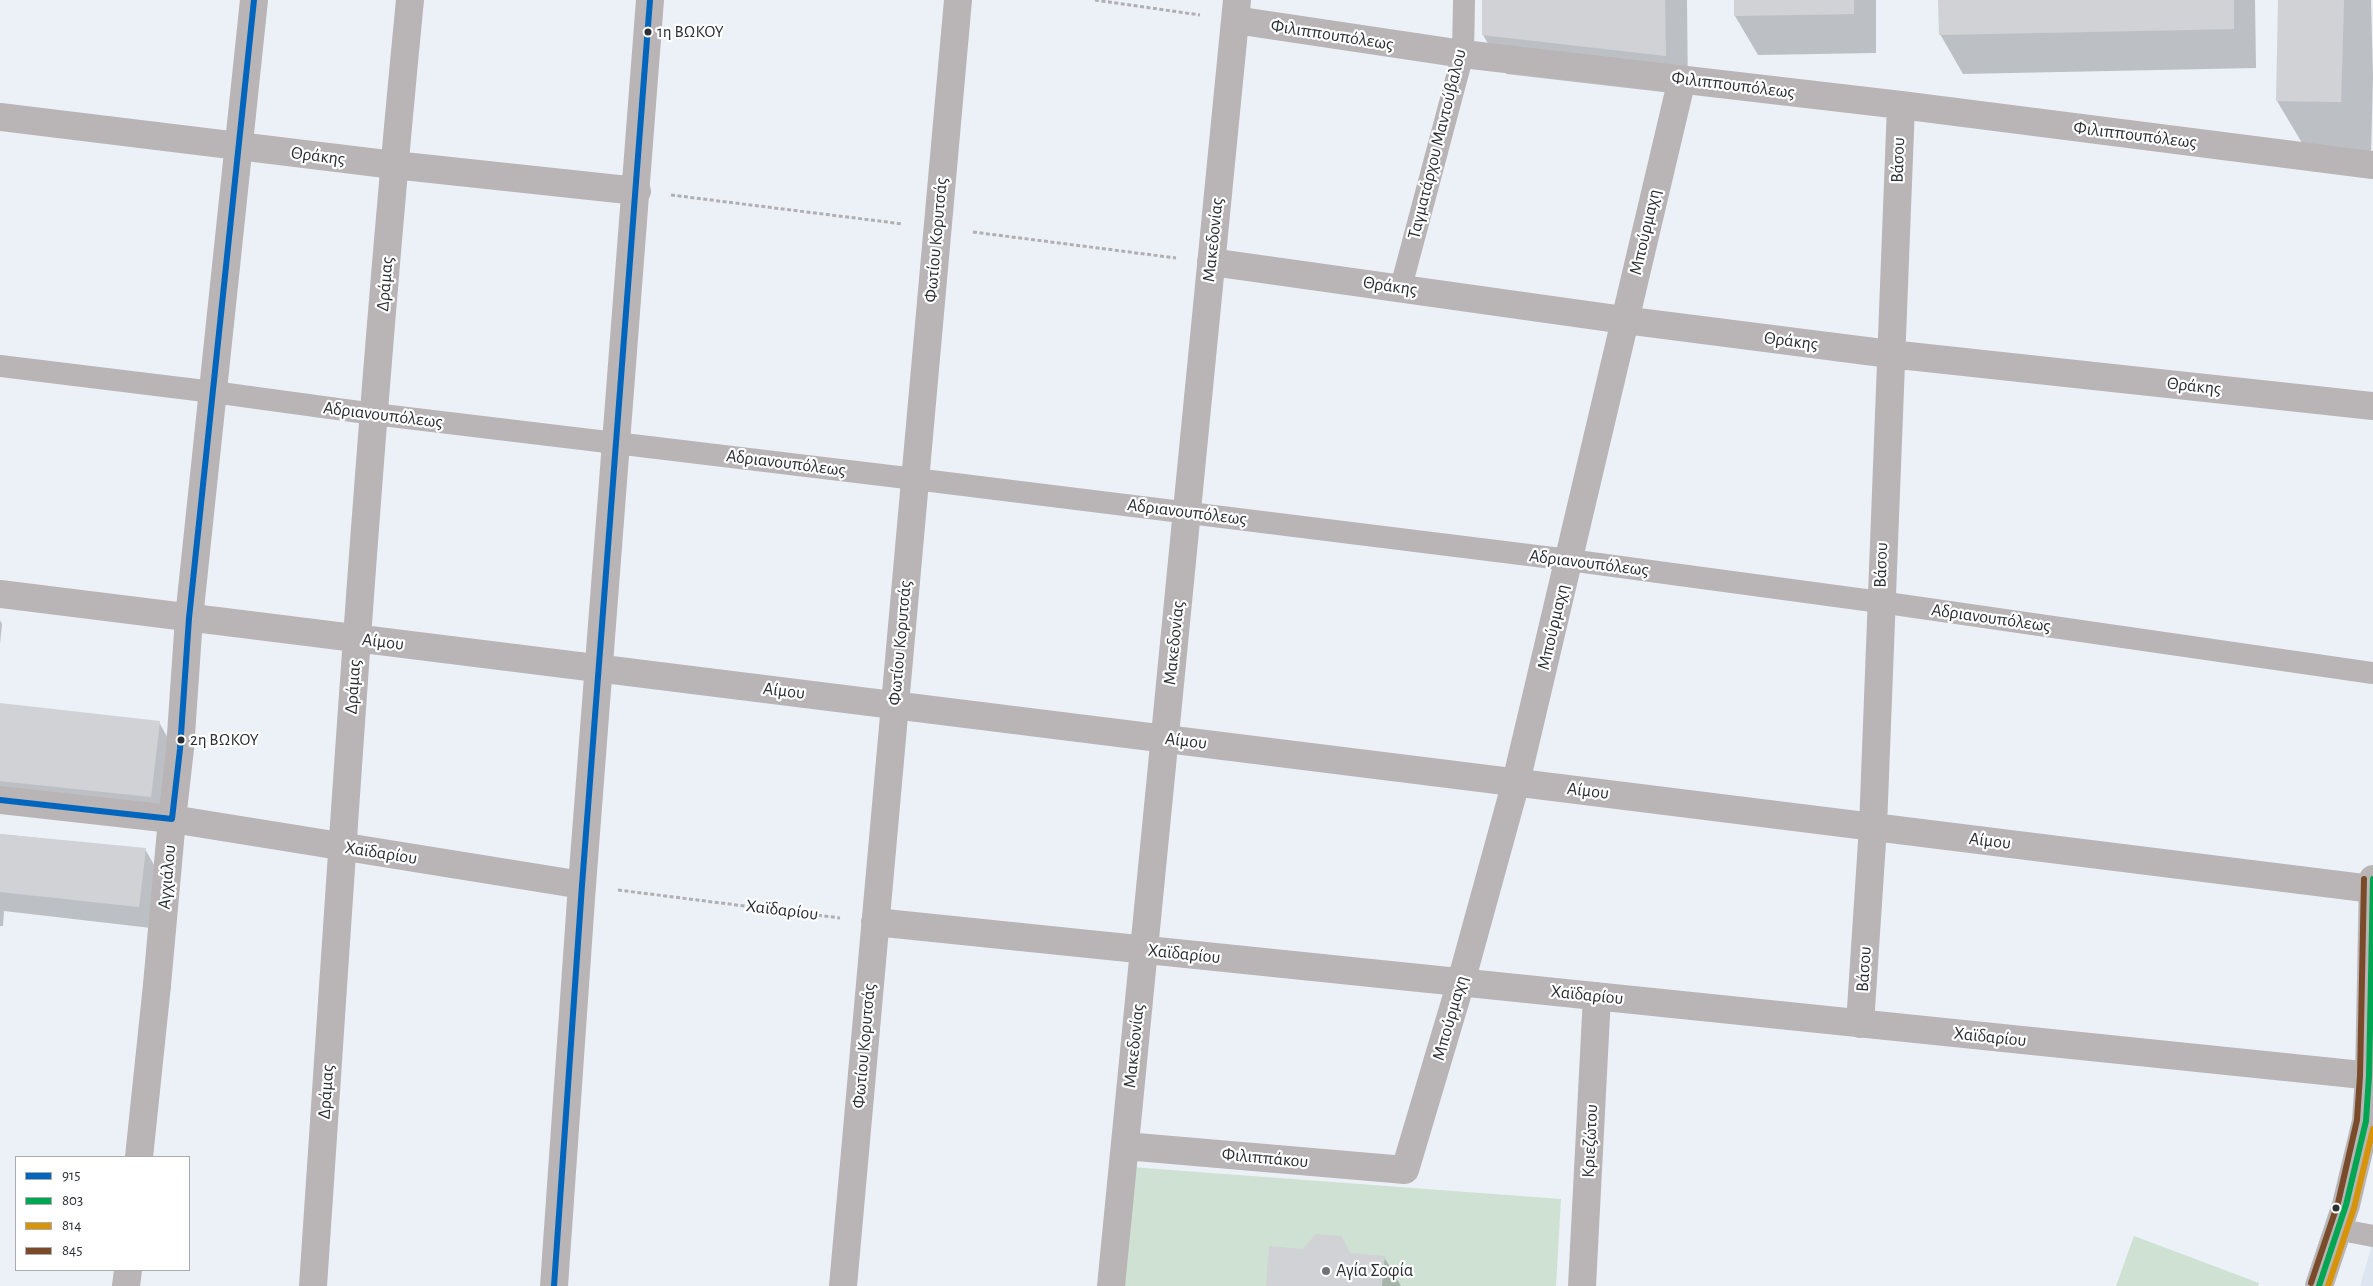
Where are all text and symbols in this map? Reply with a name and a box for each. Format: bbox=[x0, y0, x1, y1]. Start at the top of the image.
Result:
street label: Φιλιππουπόλεως bbox=[1269, 15, 1395, 55]
place label: 1η ΒΩΚΟΥ bbox=[657, 22, 724, 42]
marker: 1η ΒΩΚΟΥ bbox=[643, 27, 653, 37]
street label: Ταγματάρχου Μαντούβαλου bbox=[1403, 47, 1471, 241]
street label: Φιλιππουπόλεως bbox=[1670, 67, 1796, 103]
street label: Φιλιππουπόλεως bbox=[2072, 117, 2198, 153]
street label: Βάσου bbox=[1886, 137, 1910, 183]
street label: Θράκης bbox=[290, 142, 346, 170]
street label: Φωτίου Κορυτσάς bbox=[920, 177, 952, 303]
street label: Μπούρμαχη bbox=[1625, 187, 1665, 277]
street label: Μακεδονίας bbox=[1198, 197, 1228, 283]
street label: Δράμας bbox=[372, 256, 398, 312]
street label: Θράκης bbox=[1362, 272, 1418, 300]
street label: Θράκης bbox=[1763, 327, 1819, 355]
street label: Θράκης bbox=[2166, 372, 2222, 400]
street label: Αδριανουπόλεως bbox=[322, 397, 444, 433]
street label: Αδριανουπόλεως bbox=[725, 445, 847, 481]
street label: Αδριανουπόλεως bbox=[1126, 494, 1248, 530]
street label: Βάσου bbox=[1869, 542, 1893, 588]
street label: Αδριανουπόλεως bbox=[1528, 545, 1650, 581]
street label: Φωτίου Κορυτσάς bbox=[884, 580, 916, 706]
street label: Μπούρμαχη bbox=[1533, 582, 1573, 672]
street label: Αδριανουπόλεως bbox=[1930, 599, 2052, 637]
street label: Μακεδονίας bbox=[1159, 600, 1189, 686]
street label: Αίμου bbox=[361, 629, 405, 655]
street label: Δράμας bbox=[340, 659, 366, 715]
street label: Αίμου bbox=[762, 678, 806, 704]
street label: Αίμου bbox=[1164, 728, 1208, 754]
place label: 2η ΒΩΚΟΥ bbox=[190, 730, 259, 750]
marker: 2η ΒΩΚΟΥ bbox=[176, 735, 186, 745]
street label: Αίμου bbox=[1566, 778, 1610, 804]
street label: Αίμου bbox=[1968, 828, 2012, 854]
street label: Χαϊδαρίου bbox=[343, 837, 419, 869]
street label: Αγχιάλου bbox=[153, 844, 181, 910]
street label: Χαϊδαρίου bbox=[744, 895, 820, 925]
street label: Χαϊδαρίου bbox=[1147, 939, 1221, 969]
street label: Βάσου bbox=[1852, 945, 1876, 993]
street label: Μπούρμαχη bbox=[1428, 973, 1472, 1063]
street label: Χαϊδαρίου bbox=[1550, 980, 1624, 1010]
street label: Φωτίου Κορυτσάς bbox=[848, 983, 880, 1109]
street label: Μακεδονίας bbox=[1119, 1003, 1149, 1089]
street label: Χαϊδαρίου bbox=[1953, 1022, 2027, 1052]
street label: Δράμας bbox=[313, 1064, 339, 1120]
street label: Κριεζώτου bbox=[1577, 1104, 1603, 1178]
street label: Φιλιππάκου bbox=[1221, 1143, 1309, 1173]
legend bbox=[15, 1156, 190, 1271]
text: 915 bbox=[62, 1168, 80, 1183]
text: 803 bbox=[62, 1193, 83, 1208]
unlabelled marker bbox=[2331, 1203, 2341, 1213]
text: 814 bbox=[62, 1218, 82, 1233]
text: 845 bbox=[62, 1243, 83, 1258]
place label: Αγία Σοφία bbox=[1336, 1260, 1413, 1282]
marker: Αγία Σοφία bbox=[1320, 1265, 1332, 1277]

